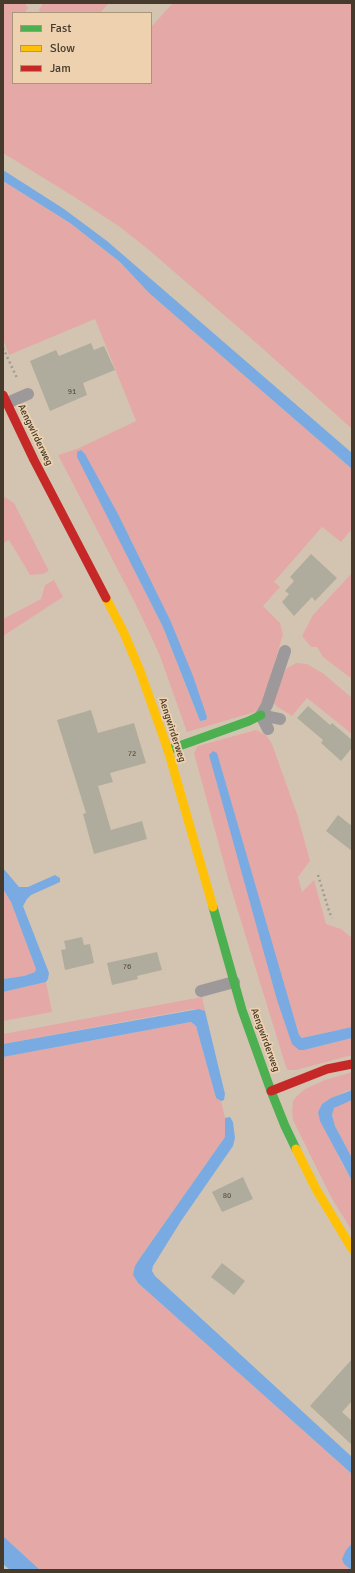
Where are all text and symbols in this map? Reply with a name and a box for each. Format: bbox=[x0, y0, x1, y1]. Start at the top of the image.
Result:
legend bbox=[12, 12, 152, 84]
text: Fast bbox=[50, 21, 71, 36]
text: Slow bbox=[50, 41, 75, 56]
text: Jam bbox=[50, 61, 71, 76]
house number: 91 bbox=[68, 387, 76, 397]
street label: Aengwirderweg bbox=[15, 402, 55, 468]
street label: Aengwirderweg bbox=[156, 696, 188, 764]
house number: 72 bbox=[128, 749, 136, 759]
house number: 76 bbox=[123, 962, 131, 972]
street label: Aengwirderweg bbox=[248, 1006, 282, 1074]
house number: 80 bbox=[223, 1191, 231, 1201]

